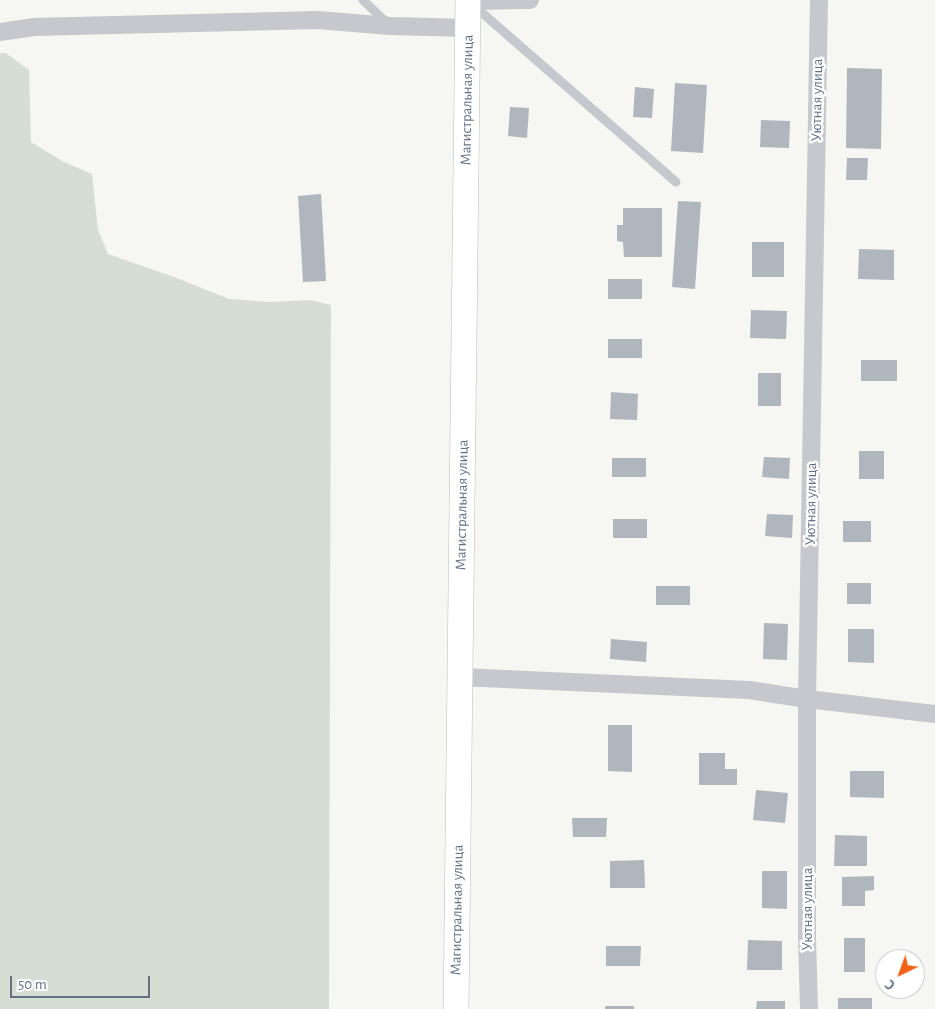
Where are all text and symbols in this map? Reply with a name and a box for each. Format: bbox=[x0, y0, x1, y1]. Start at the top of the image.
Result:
street label: Магистральная улица bbox=[457, 34, 477, 166]
street label: Уютная улица bbox=[807, 58, 827, 142]
street label: Магистральная улица bbox=[452, 439, 472, 571]
street label: Уютная улица bbox=[801, 462, 821, 546]
street label: Магистральная улица bbox=[447, 844, 467, 976]
street label: Уютная улица bbox=[798, 867, 816, 951]
north arrow bbox=[875, 949, 925, 999]
scale bar bbox=[12, 966, 152, 998]
text: 50 m bbox=[18, 977, 47, 992]
text: С bbox=[883, 977, 898, 992]

